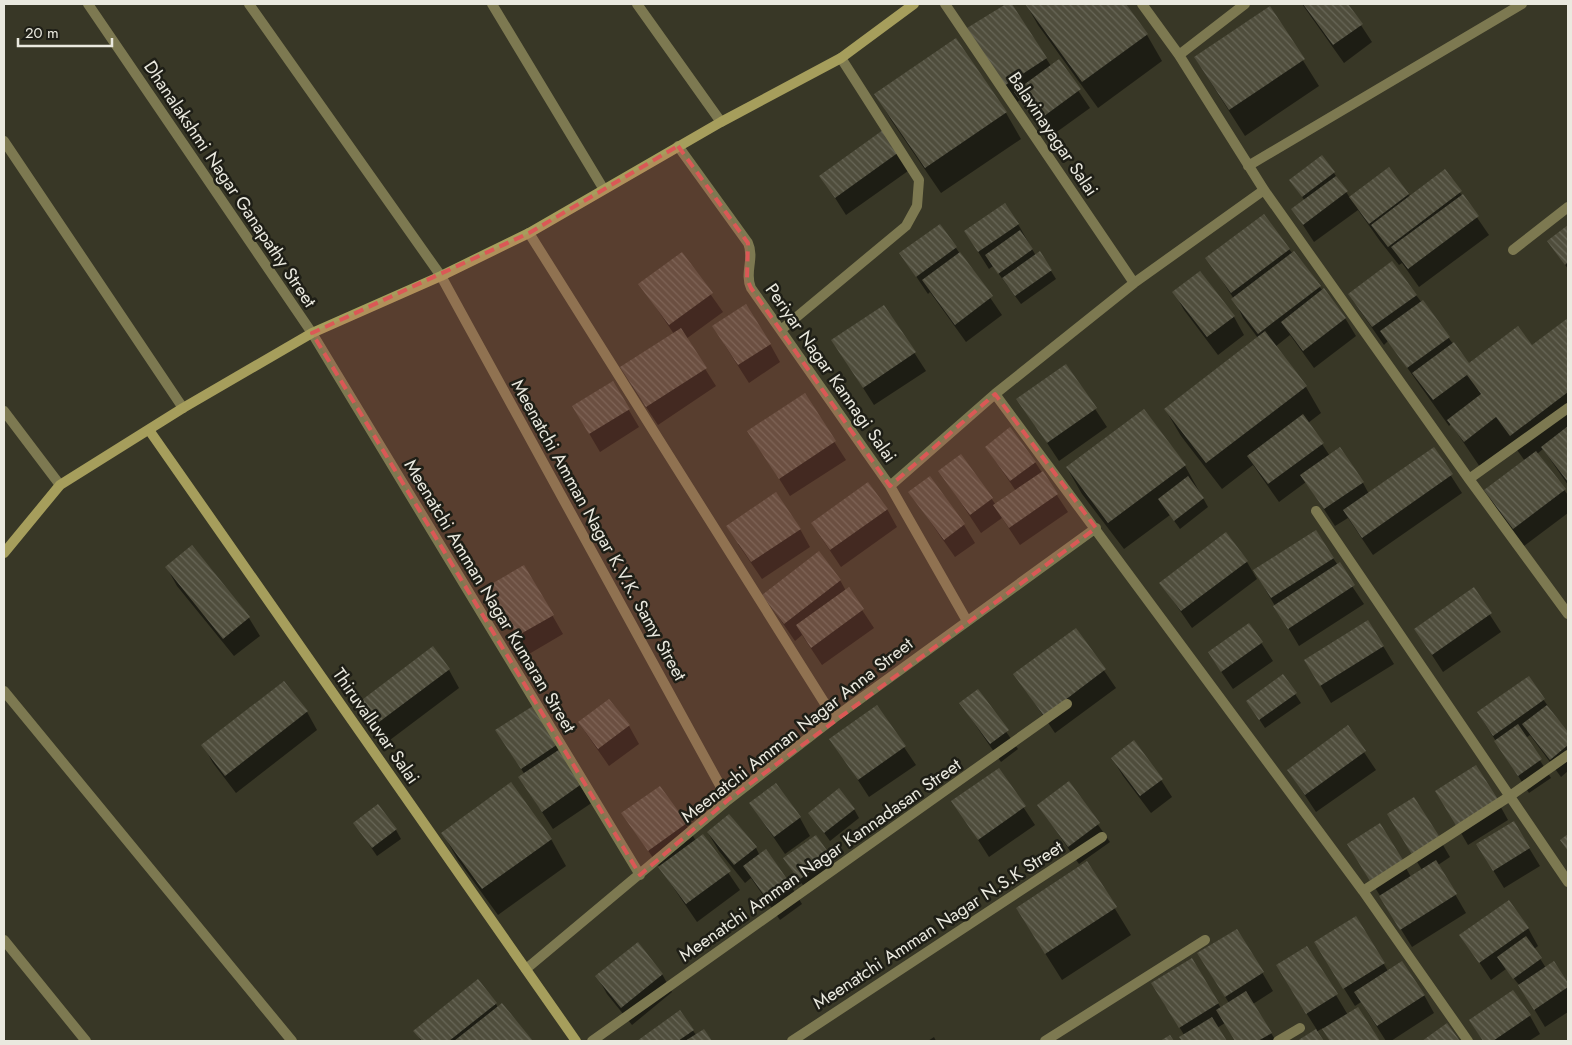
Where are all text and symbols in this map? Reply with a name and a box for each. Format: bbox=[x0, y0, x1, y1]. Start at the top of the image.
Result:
scale bar bbox=[18, 15, 111, 47]
text: 20 m bbox=[25, 22, 59, 44]
street label: Dhanalakshmi Nagar Ganapathy Street bbox=[137, 55, 323, 313]
street label: Balavinayagar Salai bbox=[1002, 67, 1104, 201]
street label: Periyar Nagar Kannagi Salai bbox=[759, 278, 903, 468]
street label: Meenatchi Amman Nagar K.V.K. Samy Street bbox=[505, 375, 693, 686]
street label: Meenatchi Amman Nagar Kumaran Street bbox=[398, 454, 583, 738]
street label: Meenatchi Amman Nagar Anna Street bbox=[676, 631, 919, 829]
street label: Thiruvalluvar Salai bbox=[326, 663, 426, 789]
street label: Meenatchi Amman Nagar Kannadasan Street bbox=[674, 752, 967, 968]
street label: Meenatchi Amman Nagar N.S.K Street bbox=[808, 834, 1069, 1016]

